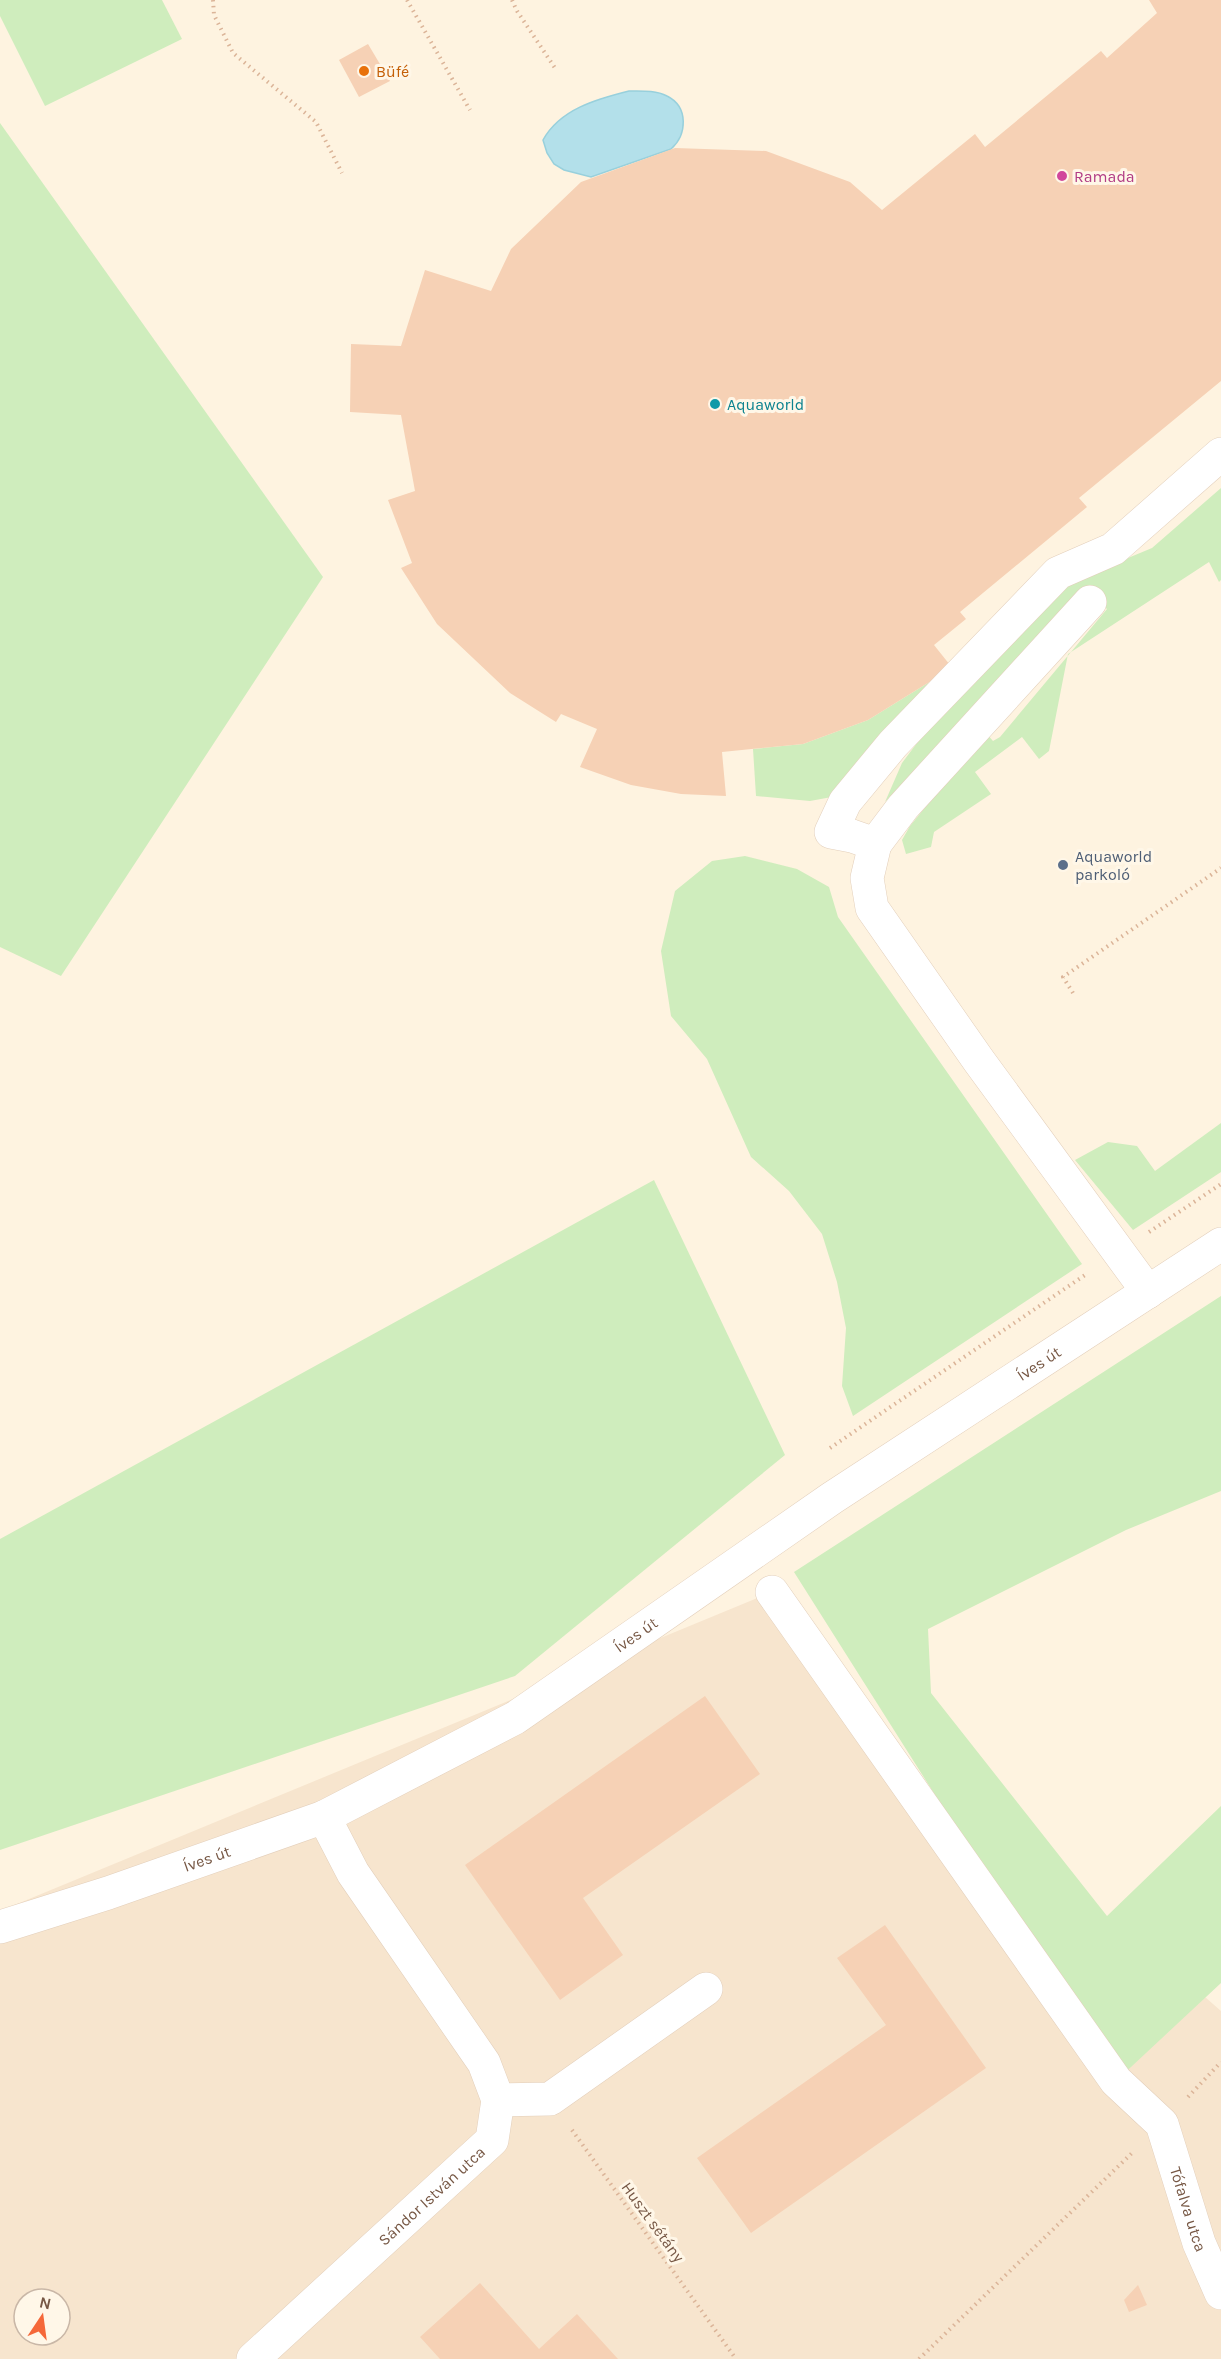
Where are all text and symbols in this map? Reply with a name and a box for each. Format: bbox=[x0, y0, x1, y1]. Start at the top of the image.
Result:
place label: Büfé bbox=[376, 62, 409, 81]
marker: Büfé bbox=[357, 64, 371, 78]
place label: Ramada bbox=[1074, 167, 1135, 186]
marker: Ramada bbox=[1055, 169, 1069, 183]
place label: Aquaworld bbox=[727, 395, 804, 414]
marker: Aquaworld bbox=[708, 397, 722, 411]
place label: Aquaworld parkoló bbox=[1075, 847, 1152, 884]
marker: Aquaworld parkoló bbox=[1056, 858, 1070, 872]
street label: Íves út bbox=[1013, 1342, 1064, 1384]
street label: Íves út bbox=[610, 1613, 661, 1656]
street label: Íves út bbox=[181, 1841, 233, 1875]
street label: Sándor István utca bbox=[374, 2142, 489, 2249]
street label: Tófalva utca bbox=[1166, 2164, 1211, 2255]
street label: Huszt sétány bbox=[617, 2178, 689, 2266]
north arrow bbox=[12, 2287, 72, 2347]
text: N bbox=[38, 2292, 53, 2313]

